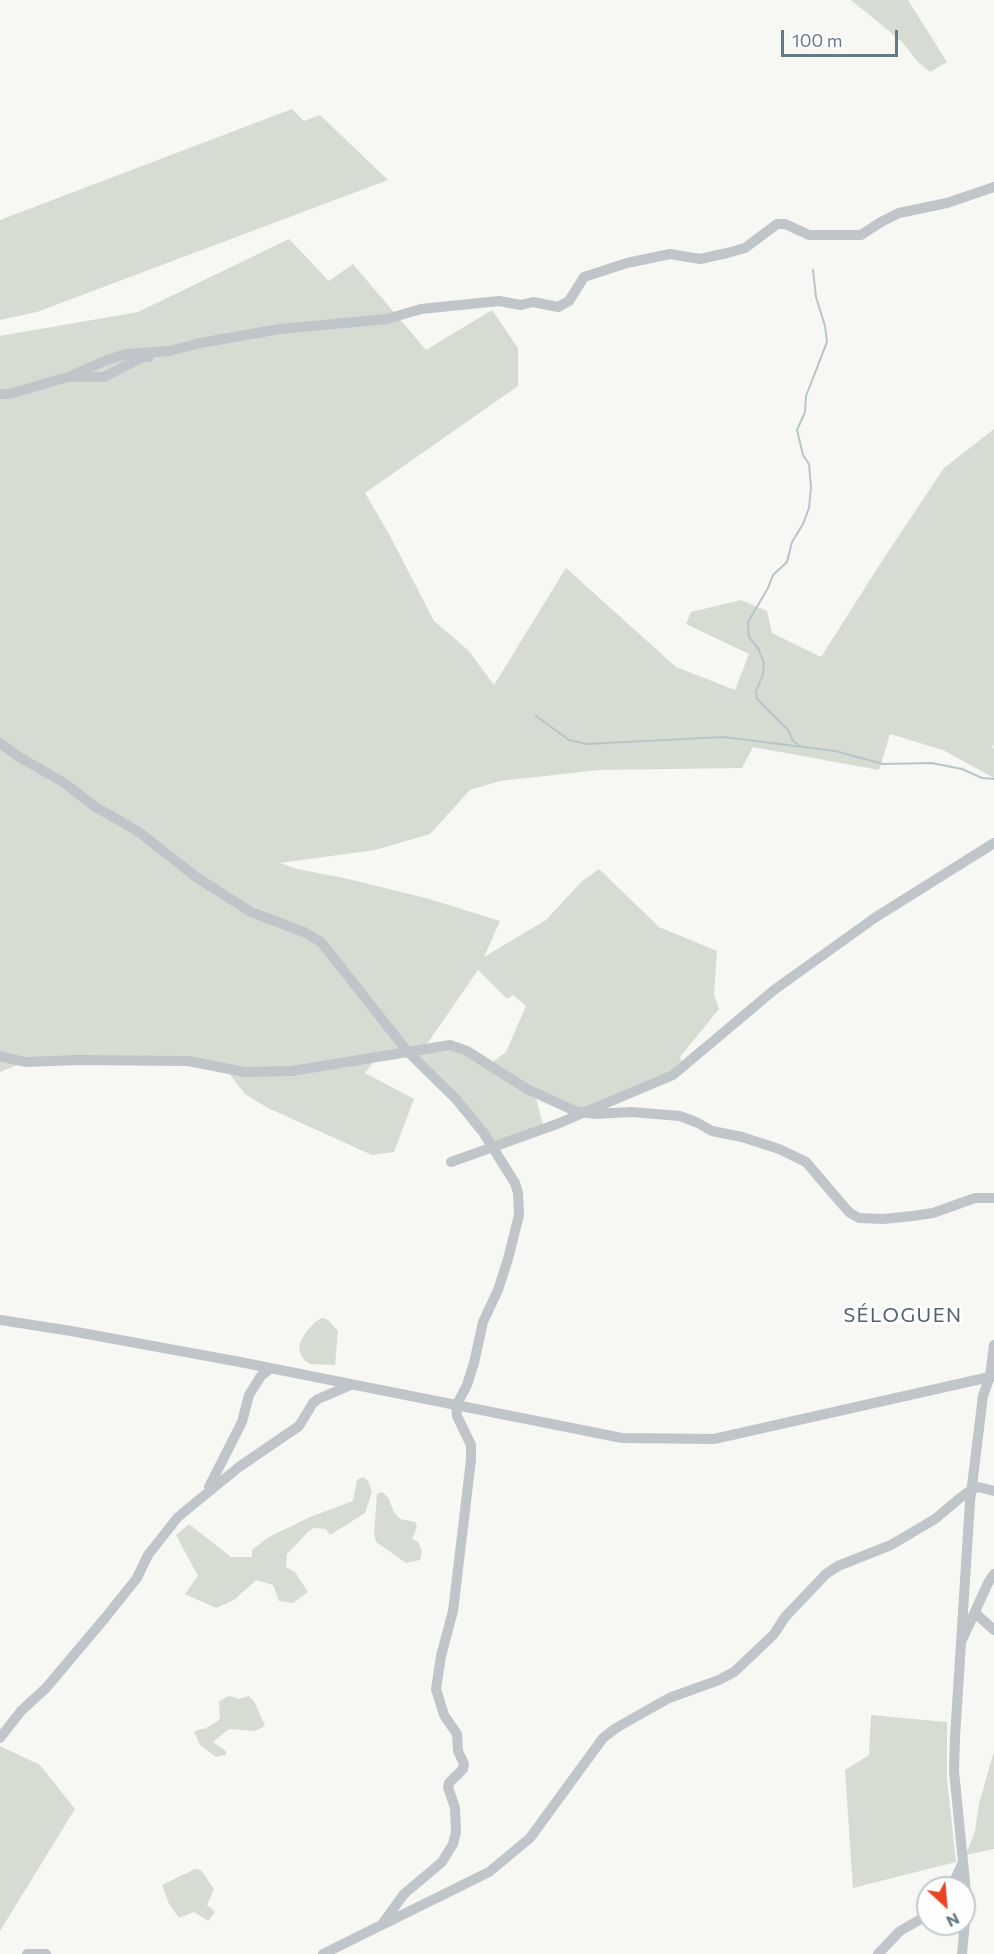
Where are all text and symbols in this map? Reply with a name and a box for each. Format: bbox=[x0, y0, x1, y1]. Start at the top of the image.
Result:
scale bar bbox=[784, 18, 901, 56]
text: 100 m bbox=[792, 29, 842, 51]
district label: SÉLOGUEN bbox=[843, 1303, 963, 1327]
north arrow bbox=[916, 1876, 976, 1936]
text: N bbox=[944, 1910, 963, 1932]

